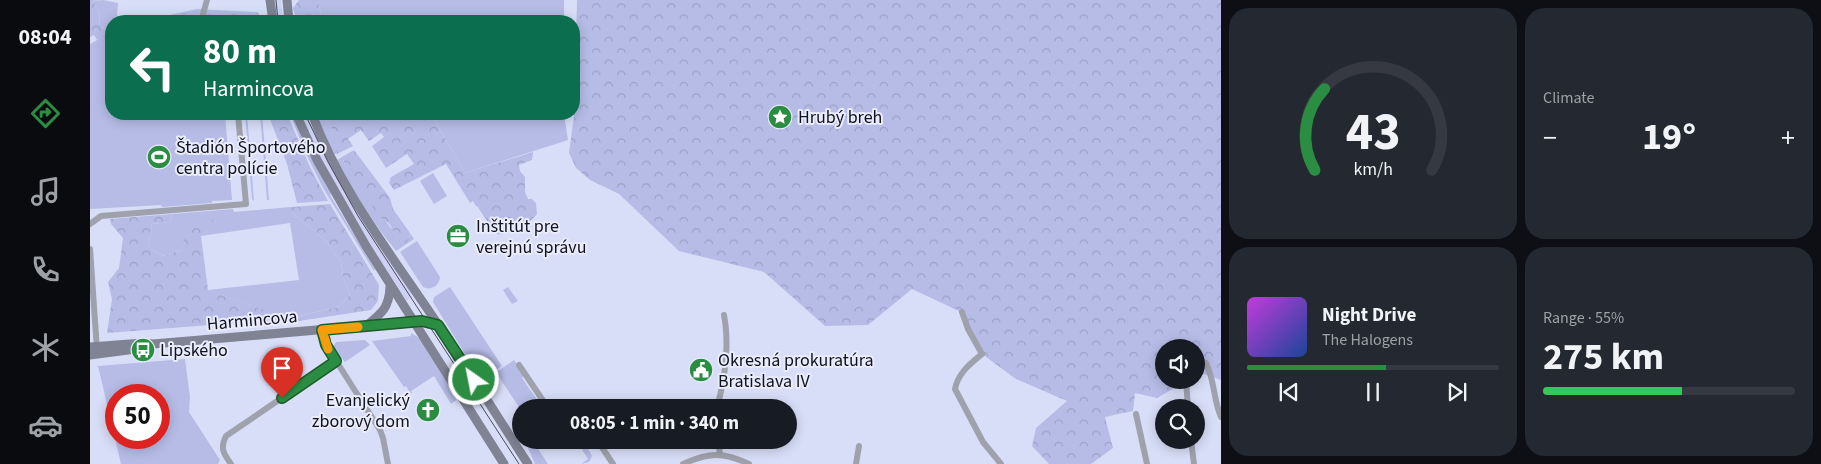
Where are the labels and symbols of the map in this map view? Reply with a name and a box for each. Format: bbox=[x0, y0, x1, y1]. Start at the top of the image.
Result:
place icon: Hrubý breh bbox=[767, 104, 793, 130]
place label: Hrubý breh bbox=[798, 105, 882, 130]
place label: Štadión Športového centra polície bbox=[176, 135, 326, 181]
sports icon: Štadión Športového centra polície bbox=[146, 144, 172, 170]
place label: Inštitút pre verejnú správu bbox=[476, 214, 587, 260]
office icon: Inštitút pre verejnú správu bbox=[445, 223, 471, 249]
street label: Harmincova bbox=[206, 304, 298, 337]
bus stop icon: Lipského bbox=[130, 337, 156, 363]
place label: Lipského bbox=[160, 338, 228, 363]
pin bbox=[261, 347, 303, 398]
place label: Okresná prokuratúra Bratislava IV bbox=[718, 348, 874, 394]
position arrow bbox=[447, 353, 499, 405]
public building icon: Okresná prokuratúra Bratislava IV bbox=[688, 357, 714, 383]
speed limit sign: 50 bbox=[105, 384, 170, 449]
place label: Evanjelický zborový dom bbox=[312, 388, 411, 434]
church icon: Evanjelický zborový dom bbox=[415, 397, 441, 423]

